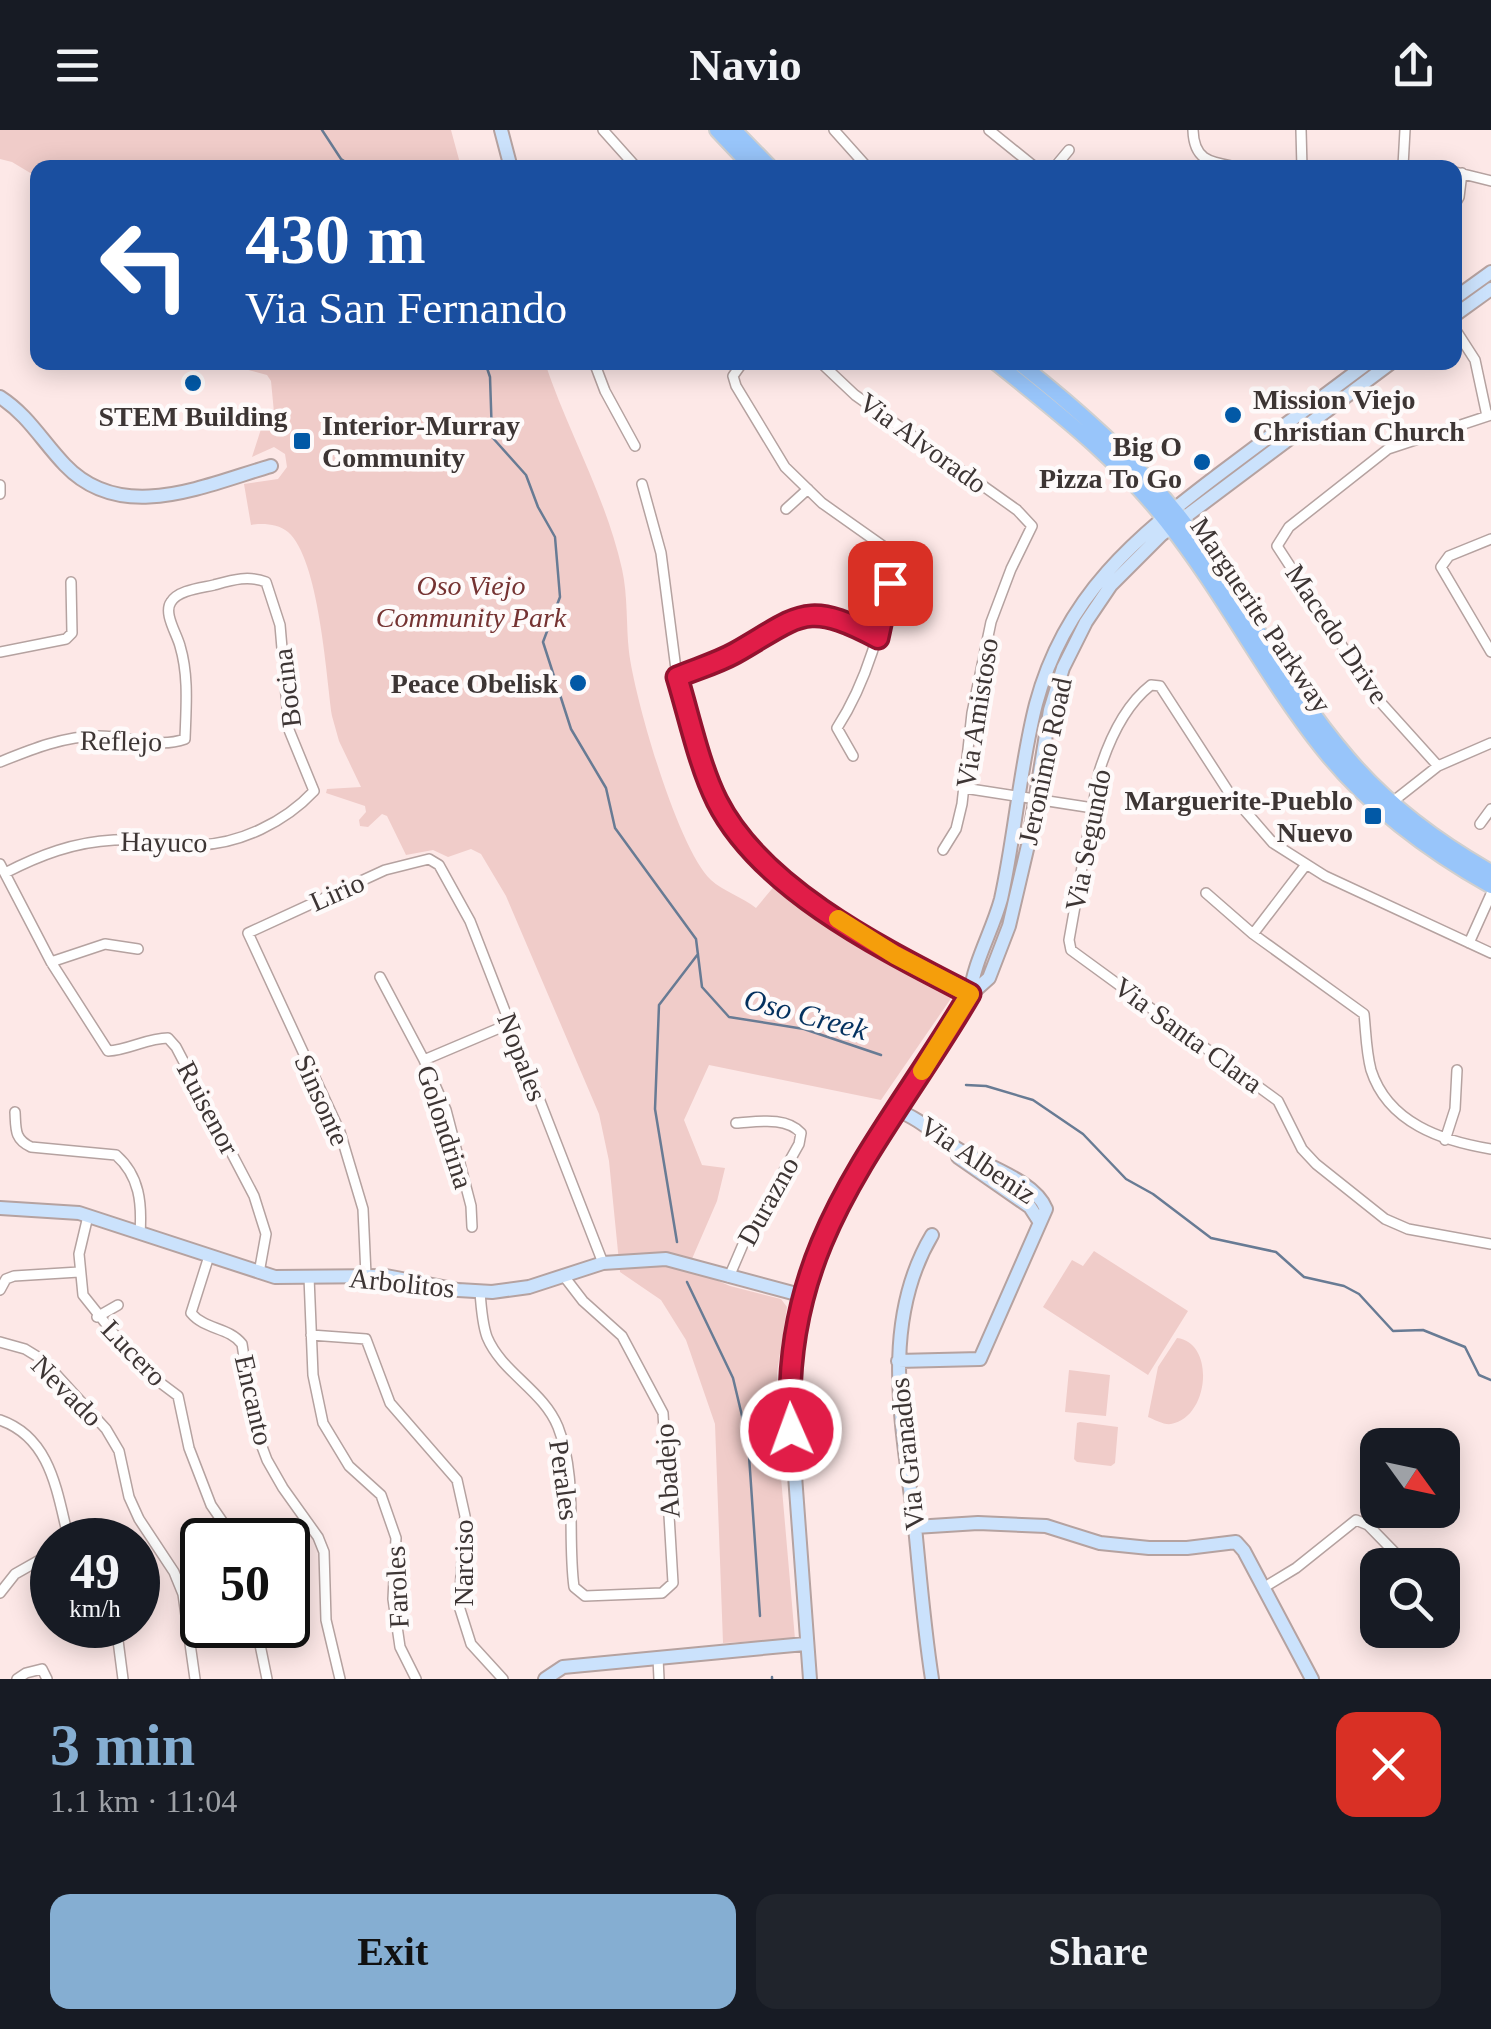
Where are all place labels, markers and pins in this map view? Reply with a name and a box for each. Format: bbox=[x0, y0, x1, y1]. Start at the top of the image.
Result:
marker: STEM Building bbox=[182, 372, 204, 394]
place label: Mission Viejo Christian Church bbox=[1253, 384, 1465, 447]
place label: STEM Building bbox=[98, 401, 288, 432]
marker: Mission Viejo Christian Church bbox=[1222, 404, 1244, 426]
place label: Interior-Murray Community bbox=[322, 410, 520, 473]
marker: Interior-Murray Community bbox=[291, 430, 313, 452]
place label: Big O Pizza To Go bbox=[1039, 431, 1182, 494]
marker: Big O Pizza To Go bbox=[1191, 451, 1213, 473]
pin bbox=[848, 541, 933, 626]
place label: Peace Obelisk bbox=[391, 668, 558, 699]
marker: Peace Obelisk bbox=[567, 672, 589, 694]
place label: Marguerite-Pueblo Nuevo bbox=[1124, 785, 1353, 848]
marker: Marguerite-Pueblo Nuevo bbox=[1362, 805, 1384, 827]

